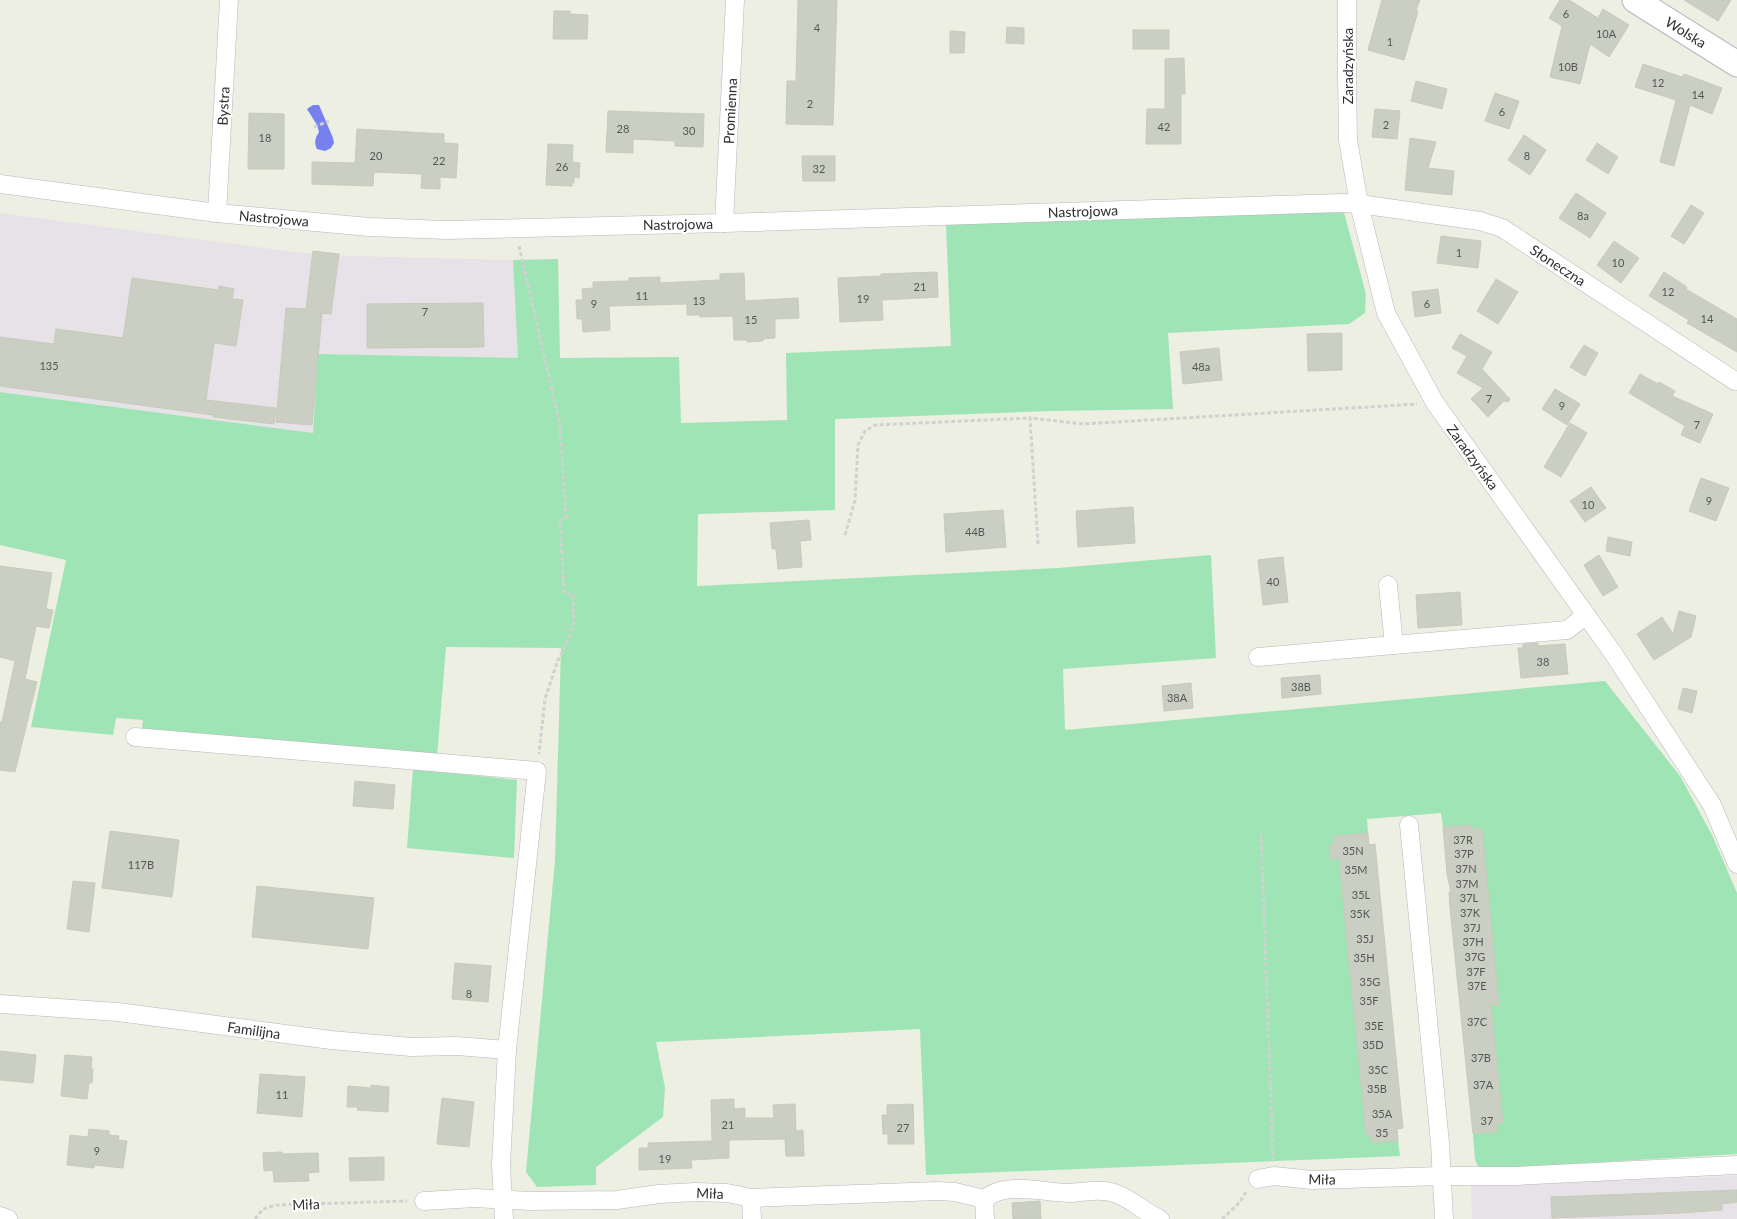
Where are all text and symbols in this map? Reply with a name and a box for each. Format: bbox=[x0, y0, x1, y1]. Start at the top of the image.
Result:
house number: 6 bbox=[1563, 7, 1569, 20]
street label: Wolska bbox=[1662, 13, 1710, 51]
house number: 4 bbox=[814, 21, 821, 34]
house number: 10A bbox=[1596, 27, 1617, 40]
street label: Zaradzyńska bbox=[1339, 28, 1356, 104]
house number: 1 bbox=[1387, 35, 1393, 48]
house number: 10B bbox=[1558, 60, 1578, 73]
house number: 12 bbox=[1652, 76, 1664, 89]
street label: Promienna bbox=[720, 78, 740, 144]
street label: Bystra bbox=[213, 86, 233, 126]
house number: 14 bbox=[1692, 88, 1705, 101]
house number: 2 bbox=[807, 97, 813, 110]
house number: 6 bbox=[1499, 105, 1505, 118]
house number: 2 bbox=[1383, 118, 1389, 131]
house number: 42 bbox=[1158, 120, 1170, 133]
house number: 28 bbox=[617, 122, 629, 135]
house number: 30 bbox=[683, 124, 696, 137]
house number: 18 bbox=[259, 131, 271, 144]
house number: 20 bbox=[370, 149, 383, 162]
house number: 8 bbox=[1524, 149, 1530, 162]
house number: 22 bbox=[433, 154, 445, 167]
house number: 26 bbox=[556, 160, 568, 173]
house number: 32 bbox=[813, 162, 825, 175]
street label: Nastrojowa bbox=[1048, 201, 1118, 221]
street label: Nastrojowa bbox=[238, 206, 310, 230]
house number: 8a bbox=[1577, 209, 1589, 222]
street label: Nastrojowa bbox=[643, 215, 713, 233]
street label: Słoneczna bbox=[1527, 241, 1589, 289]
house number: 1 bbox=[1456, 246, 1462, 259]
house number: 10 bbox=[1612, 256, 1625, 269]
house number: 21 bbox=[914, 280, 926, 293]
house number: 12 bbox=[1662, 285, 1674, 298]
house number: 11 bbox=[636, 289, 648, 302]
house number: 19 bbox=[857, 292, 869, 305]
house number: 13 bbox=[693, 294, 705, 307]
house number: 9 bbox=[591, 297, 597, 310]
house number: 6 bbox=[1424, 297, 1430, 310]
house number: 7 bbox=[422, 305, 428, 318]
house number: 14 bbox=[1701, 312, 1714, 325]
house number: 15 bbox=[745, 313, 757, 326]
house number: 135 bbox=[39, 359, 59, 372]
house number: 48a bbox=[1192, 360, 1210, 373]
house number: 7 bbox=[1486, 392, 1492, 405]
house number: 9 bbox=[1559, 399, 1565, 412]
house number: 7 bbox=[1694, 418, 1700, 431]
street label: Zaradzyńska bbox=[1444, 421, 1502, 493]
house number: 9 bbox=[1706, 494, 1712, 507]
house number: 10 bbox=[1582, 498, 1595, 511]
house number: 44B bbox=[965, 525, 985, 538]
house number: 40 bbox=[1267, 575, 1280, 588]
house number: 38 bbox=[1537, 655, 1549, 668]
house number: 38B bbox=[1291, 680, 1311, 693]
house number: 38A bbox=[1167, 691, 1188, 704]
house number: 37R bbox=[1453, 833, 1473, 846]
house number: 35N bbox=[1342, 844, 1364, 857]
house number: 37P bbox=[1454, 847, 1474, 860]
house number: 117B bbox=[128, 858, 154, 871]
house number: 37N bbox=[1455, 862, 1477, 875]
house number: 35M bbox=[1345, 863, 1367, 876]
house number: 37M bbox=[1456, 877, 1478, 890]
house number: 35L bbox=[1352, 888, 1371, 901]
house number: 37L bbox=[1460, 891, 1479, 904]
house number: 37K bbox=[1460, 906, 1481, 919]
house number: 35K bbox=[1350, 907, 1371, 920]
house number: 37J bbox=[1463, 921, 1481, 934]
house number: 35J bbox=[1356, 932, 1374, 945]
house number: 37H bbox=[1462, 935, 1484, 948]
house number: 37G bbox=[1465, 950, 1485, 963]
house number: 35H bbox=[1353, 951, 1375, 964]
house number: 37F bbox=[1467, 965, 1485, 978]
house number: 35G bbox=[1360, 975, 1380, 988]
house number: 37E bbox=[1467, 979, 1487, 992]
house number: 8 bbox=[466, 987, 472, 1000]
house number: 35F bbox=[1360, 994, 1378, 1007]
house number: 37C bbox=[1467, 1015, 1488, 1028]
street label: Familijna bbox=[226, 1018, 282, 1042]
house number: 35E bbox=[1364, 1019, 1384, 1032]
house number: 35D bbox=[1362, 1038, 1384, 1051]
house number: 37B bbox=[1471, 1051, 1491, 1064]
house number: 35C bbox=[1368, 1063, 1389, 1076]
house number: 37A bbox=[1473, 1078, 1494, 1091]
house number: 35B bbox=[1367, 1082, 1387, 1095]
house number: 11 bbox=[276, 1088, 288, 1101]
house number: 35A bbox=[1372, 1107, 1393, 1120]
house number: 37 bbox=[1481, 1114, 1493, 1127]
house number: 21 bbox=[722, 1118, 734, 1131]
house number: 27 bbox=[897, 1121, 909, 1134]
house number: 35 bbox=[1376, 1126, 1388, 1139]
house number: 9 bbox=[94, 1144, 100, 1157]
house number: 19 bbox=[659, 1152, 671, 1165]
street label: Miła bbox=[1308, 1170, 1336, 1188]
street label: Miła bbox=[696, 1184, 724, 1202]
street label: Miła bbox=[292, 1195, 320, 1213]

